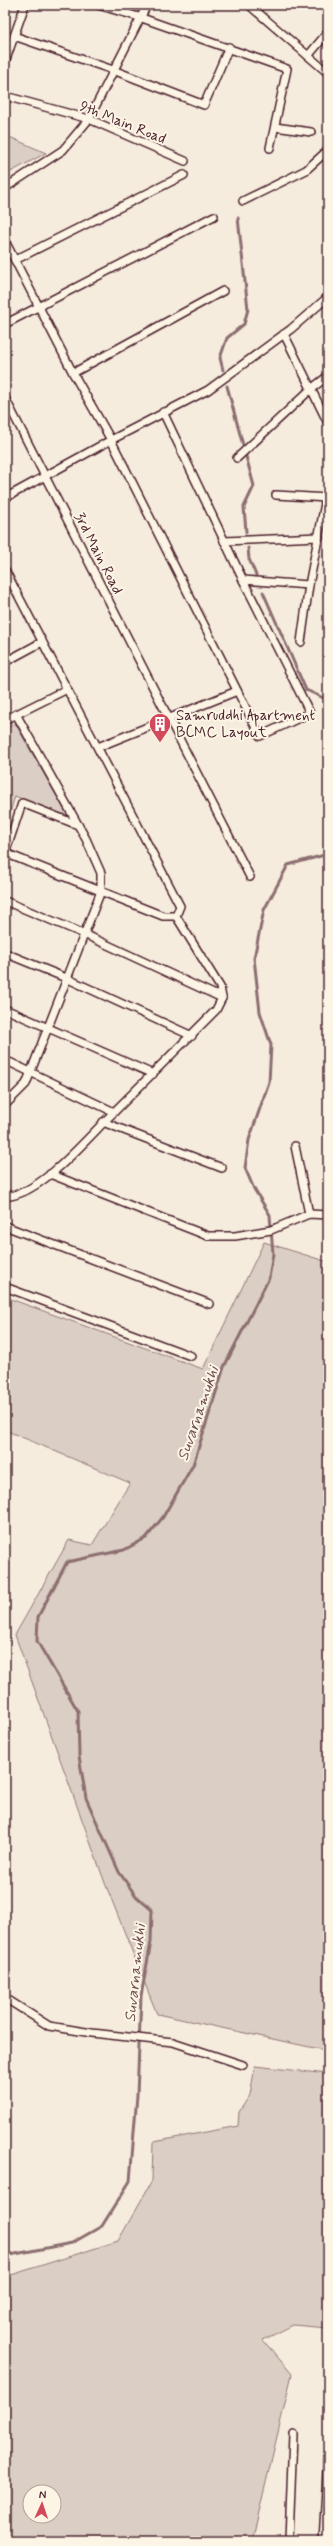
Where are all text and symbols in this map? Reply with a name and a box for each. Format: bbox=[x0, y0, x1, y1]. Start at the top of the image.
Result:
street label: 9th Main Road bbox=[76, 96, 169, 149]
street label: 3rd Main Road bbox=[69, 509, 127, 598]
place label: Samruddhi Apartment BCMC Layout bbox=[176, 706, 316, 743]
building icon: Samruddhi Apartment BCMC Layout bbox=[147, 711, 173, 744]
water label: Suvarnamukhi bbox=[172, 1362, 225, 1463]
water label: Suvarnamukhi bbox=[120, 1922, 151, 2023]
north arrow bbox=[22, 2484, 62, 2524]
text: N bbox=[38, 2488, 46, 2502]

